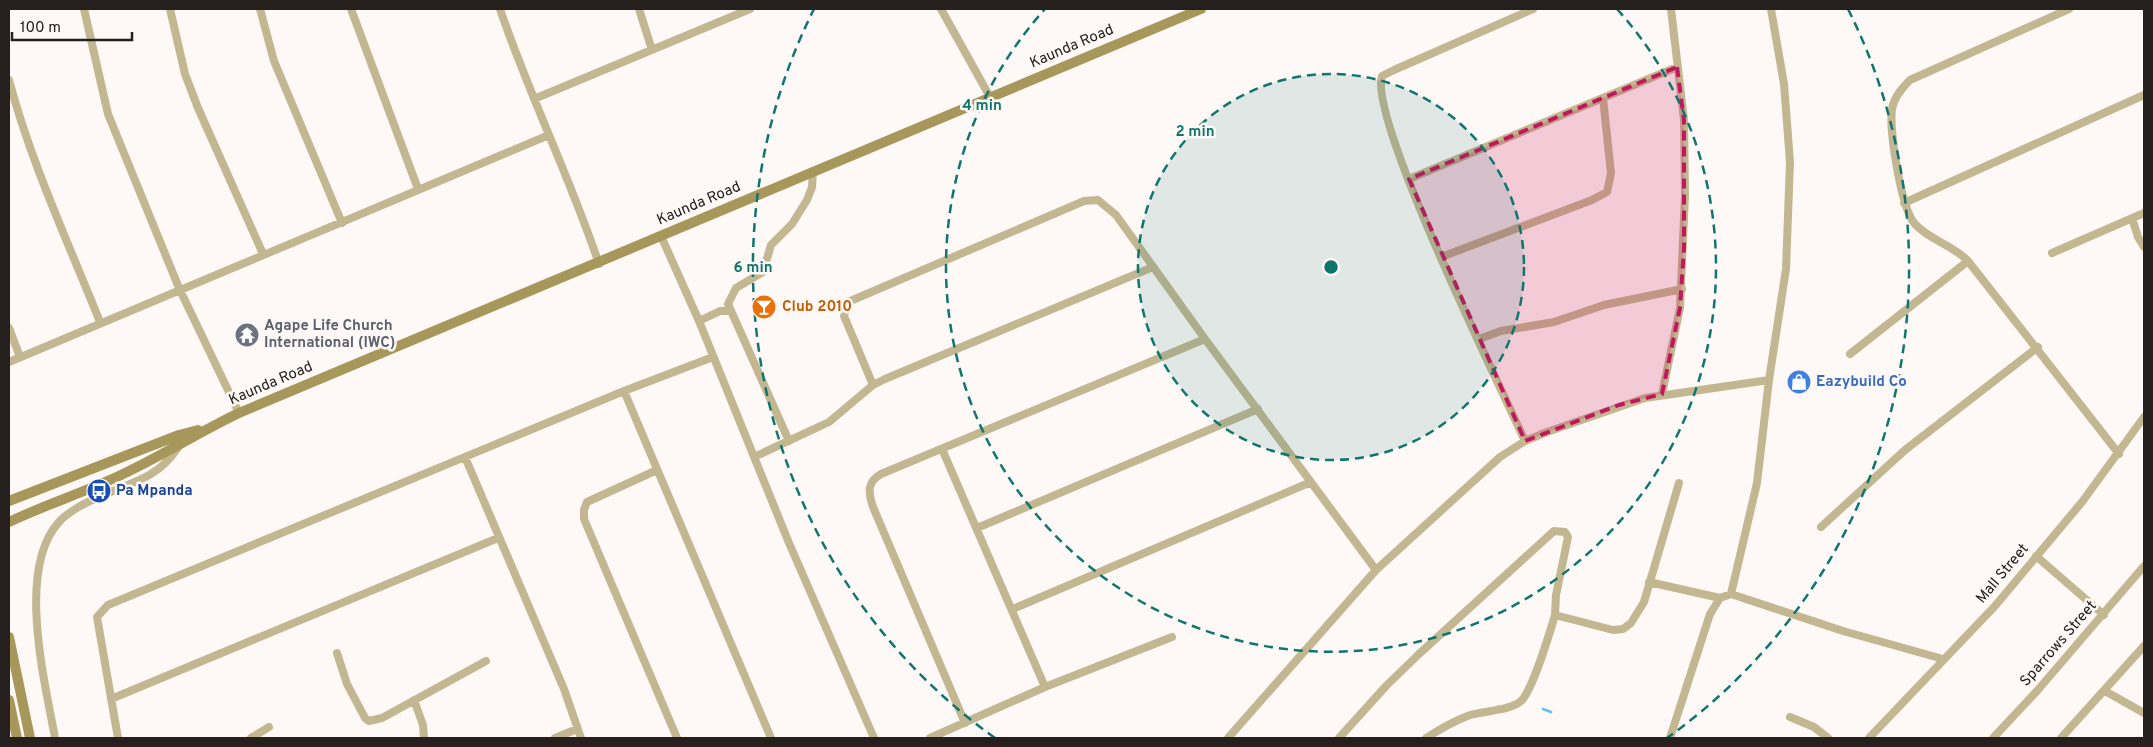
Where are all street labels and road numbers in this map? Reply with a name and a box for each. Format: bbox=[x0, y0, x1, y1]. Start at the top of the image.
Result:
street label: Kaunda Road bbox=[1027, 21, 1117, 73]
street label: Kaunda Road bbox=[654, 178, 744, 230]
street label: Kaunda Road bbox=[226, 358, 316, 410]
street label: Mall Street bbox=[1973, 540, 2033, 608]
street label: Sparrows Street bbox=[2017, 597, 2101, 691]

